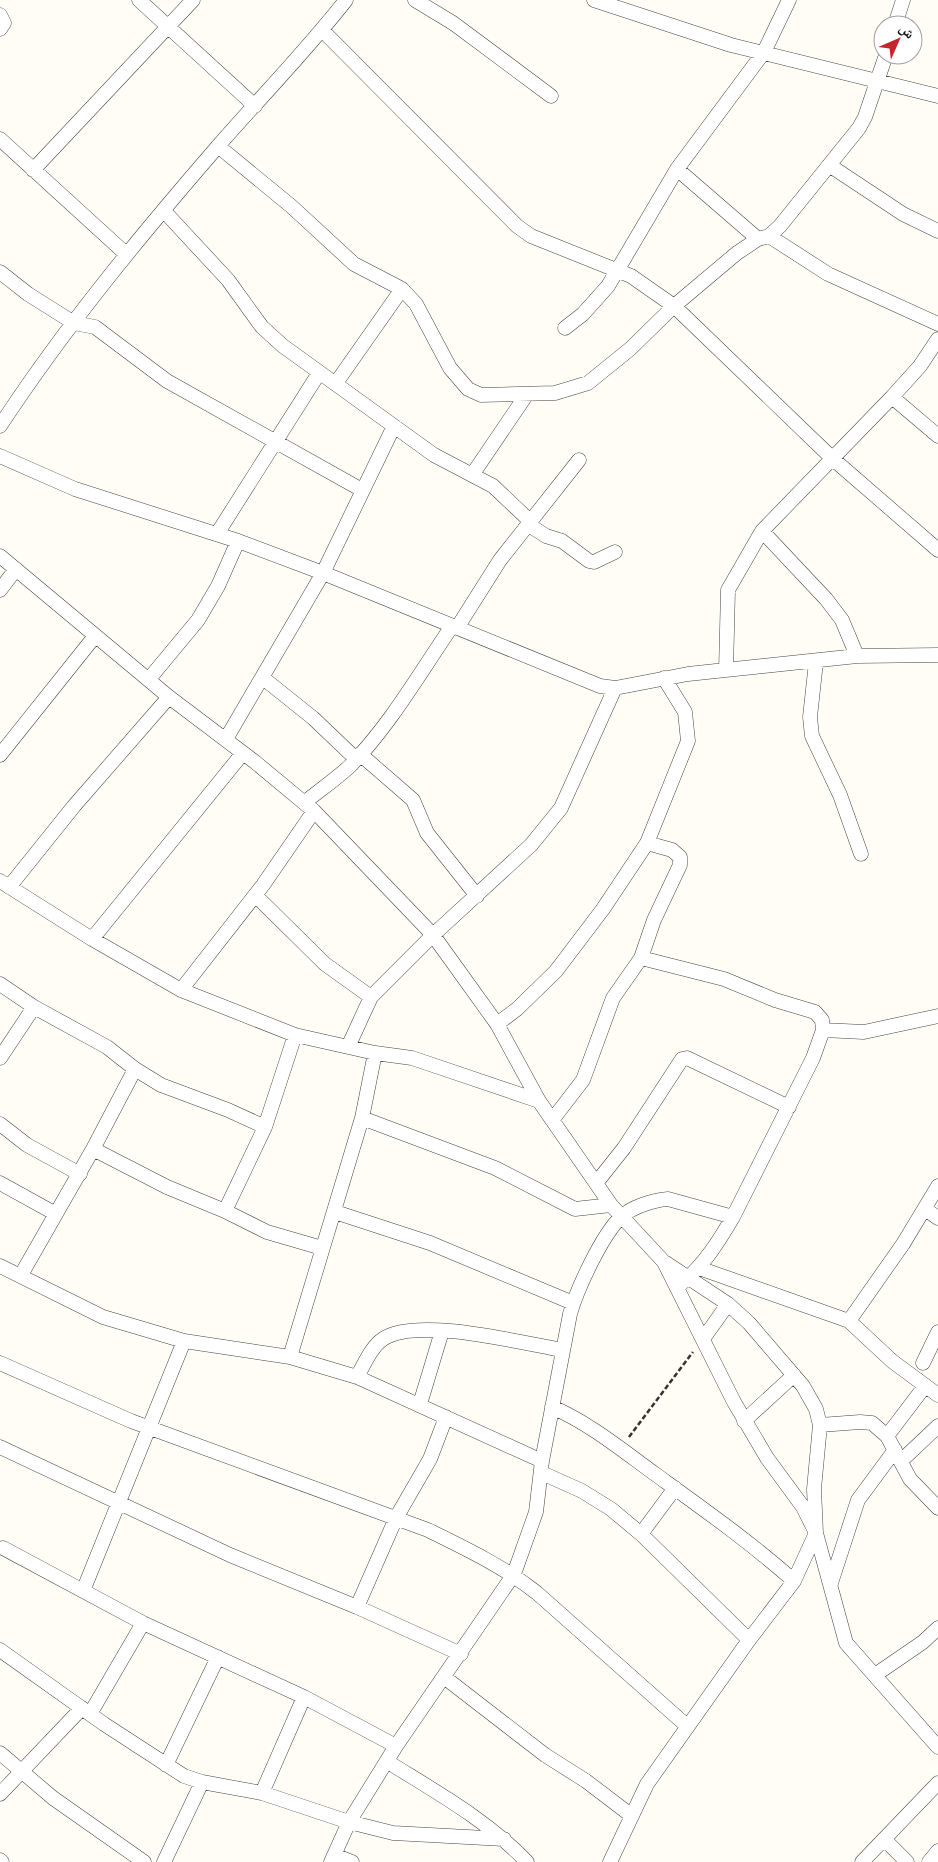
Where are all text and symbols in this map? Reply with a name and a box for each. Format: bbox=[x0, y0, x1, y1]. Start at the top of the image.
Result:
north arrow bbox=[873, 15, 923, 65]
text: ش bbox=[896, 19, 919, 43]

